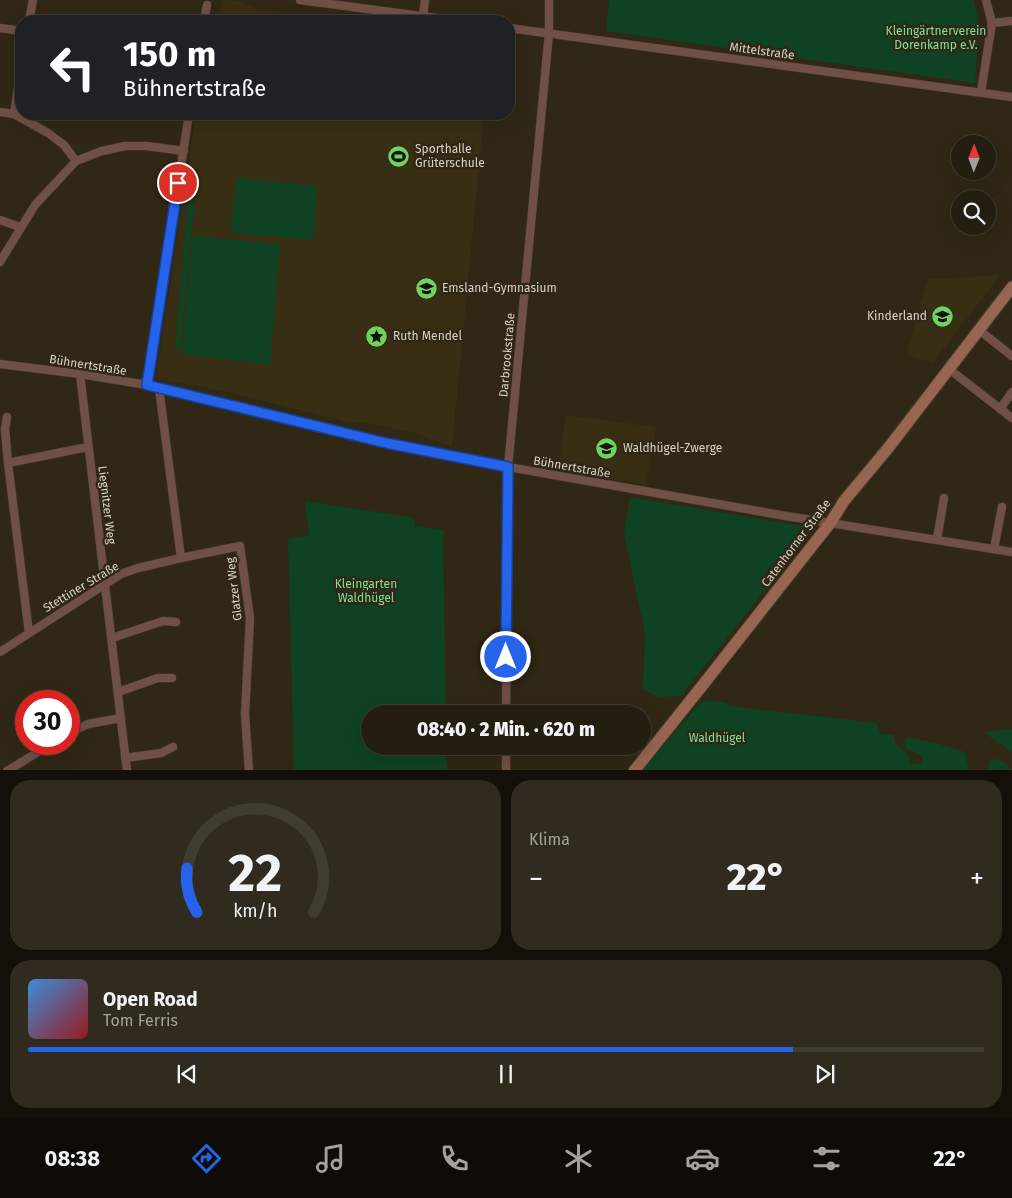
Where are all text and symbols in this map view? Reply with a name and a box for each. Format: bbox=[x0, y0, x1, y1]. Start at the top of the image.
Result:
park label: Kleingärtnerverein Dorenkamp e.V. bbox=[886, 24, 986, 52]
text: 150 m bbox=[123, 33, 216, 75]
icon: left bbox=[40, 35, 105, 100]
street label: Mittelstraße bbox=[729, 40, 795, 62]
text: Bühnertstraße bbox=[123, 75, 266, 102]
north arrow bbox=[951, 135, 996, 180]
map controls bbox=[951, 135, 996, 235]
place label: Sporthalle Grüterschule bbox=[415, 142, 485, 170]
sports icon: Sporthalle Grüterschule bbox=[387, 144, 411, 168]
pin bbox=[157, 162, 199, 204]
icon: arrive bbox=[164, 169, 192, 197]
button: search bbox=[951, 190, 996, 235]
school or university icon: Emsland-Gymnasium bbox=[414, 276, 438, 300]
place label: Emsland-Gymnasium bbox=[442, 281, 557, 295]
school or university icon: Kinderland bbox=[931, 304, 955, 328]
place label: Kinderland bbox=[867, 309, 927, 323]
street label: Darbrookstraße bbox=[496, 312, 518, 398]
place icon: Ruth Mendel bbox=[365, 324, 389, 348]
place label: Ruth Mendel bbox=[393, 329, 462, 343]
street label: Bühnertstraße bbox=[48, 352, 128, 378]
school or university icon: Waldhügel-Zwerge bbox=[595, 436, 619, 460]
place label: Waldhügel-Zwerge bbox=[623, 441, 722, 455]
street label: Bühnertstraße bbox=[532, 453, 612, 481]
street label: Liegnitzer Weg bbox=[95, 465, 119, 546]
street label: Catenhorner Straße bbox=[758, 496, 834, 590]
street label: Glatzer Weg bbox=[223, 556, 245, 622]
street label: Stettiner Straße bbox=[41, 559, 121, 615]
park label: Kleingarten Waldhügel bbox=[335, 577, 397, 605]
position arrow bbox=[479, 630, 531, 682]
speed limit sign: 30 bbox=[15, 690, 80, 755]
text: 08:40 · 2 Min. · 620 m bbox=[417, 718, 595, 741]
park label: Waldhügel bbox=[689, 731, 746, 745]
text: Klima bbox=[529, 830, 570, 849]
text: 22 bbox=[229, 842, 282, 905]
text: 22° bbox=[727, 854, 786, 900]
text: − bbox=[529, 862, 543, 895]
text: + bbox=[970, 862, 984, 895]
text: km/h bbox=[233, 900, 278, 922]
text: Open Road bbox=[103, 988, 198, 1011]
text: Tom Ferris bbox=[103, 1011, 178, 1030]
icon: previous bbox=[173, 1060, 201, 1088]
icon: pause bbox=[492, 1060, 520, 1088]
icon: next bbox=[811, 1060, 839, 1088]
icon: directions bbox=[189, 1141, 224, 1176]
icon: music bbox=[313, 1141, 348, 1176]
icon: phone bbox=[437, 1141, 472, 1176]
icon: climate bbox=[561, 1141, 596, 1176]
icon: car bbox=[685, 1141, 720, 1176]
icon: filters bbox=[809, 1141, 844, 1176]
text: 08:38 bbox=[45, 1145, 100, 1172]
text: 22° bbox=[933, 1145, 967, 1172]

